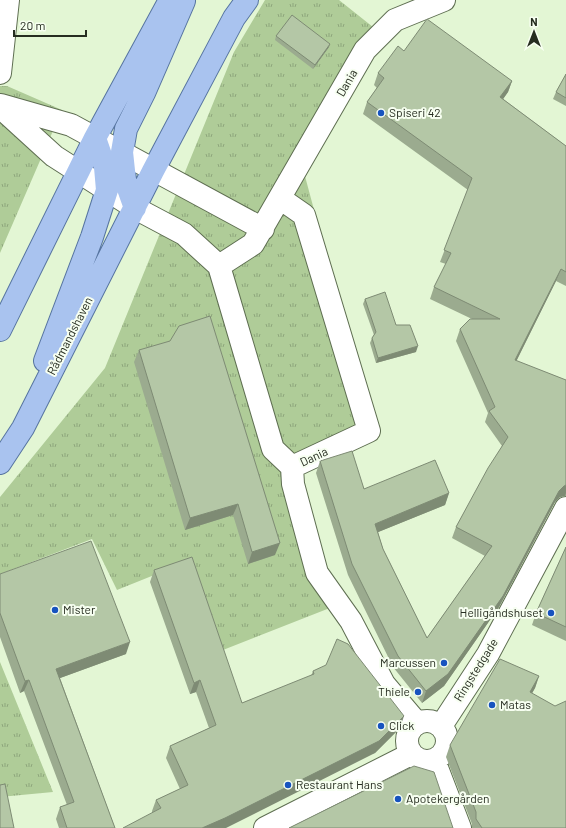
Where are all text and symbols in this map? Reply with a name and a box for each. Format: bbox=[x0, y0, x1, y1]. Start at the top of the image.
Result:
scale bar bbox=[14, 12, 86, 38]
north arrow bbox=[514, 12, 554, 52]
text: N bbox=[530, 15, 538, 28]
text: 20 m bbox=[20, 18, 46, 32]
street label: Dania bbox=[333, 66, 359, 99]
place label: Spiseri 42 bbox=[389, 105, 441, 119]
marker: Spiseri 42 bbox=[376, 108, 386, 118]
street label: Rådmandshaven bbox=[43, 294, 95, 377]
street label: Dania bbox=[297, 444, 330, 469]
place label: Mister bbox=[63, 602, 96, 616]
marker: Mister bbox=[50, 605, 60, 615]
place label: Helligåndshuset bbox=[460, 605, 543, 619]
marker: Helligåndshuset bbox=[546, 608, 556, 618]
street label: Ringstedgade bbox=[450, 635, 500, 704]
place label: Marcussen bbox=[380, 655, 436, 669]
marker: Marcussen bbox=[439, 658, 449, 668]
place label: Thiele bbox=[378, 684, 410, 698]
marker: Thiele bbox=[413, 687, 423, 697]
place label: Matas bbox=[500, 697, 531, 711]
marker: Matas bbox=[487, 700, 497, 710]
place label: Click bbox=[389, 718, 414, 732]
marker: Click bbox=[376, 721, 386, 731]
place label: Restaurant Hans bbox=[296, 777, 382, 791]
marker: Restaurant Hans bbox=[283, 780, 293, 790]
place label: Apotekergården bbox=[406, 791, 490, 805]
marker: Apotekergården bbox=[393, 794, 403, 804]

